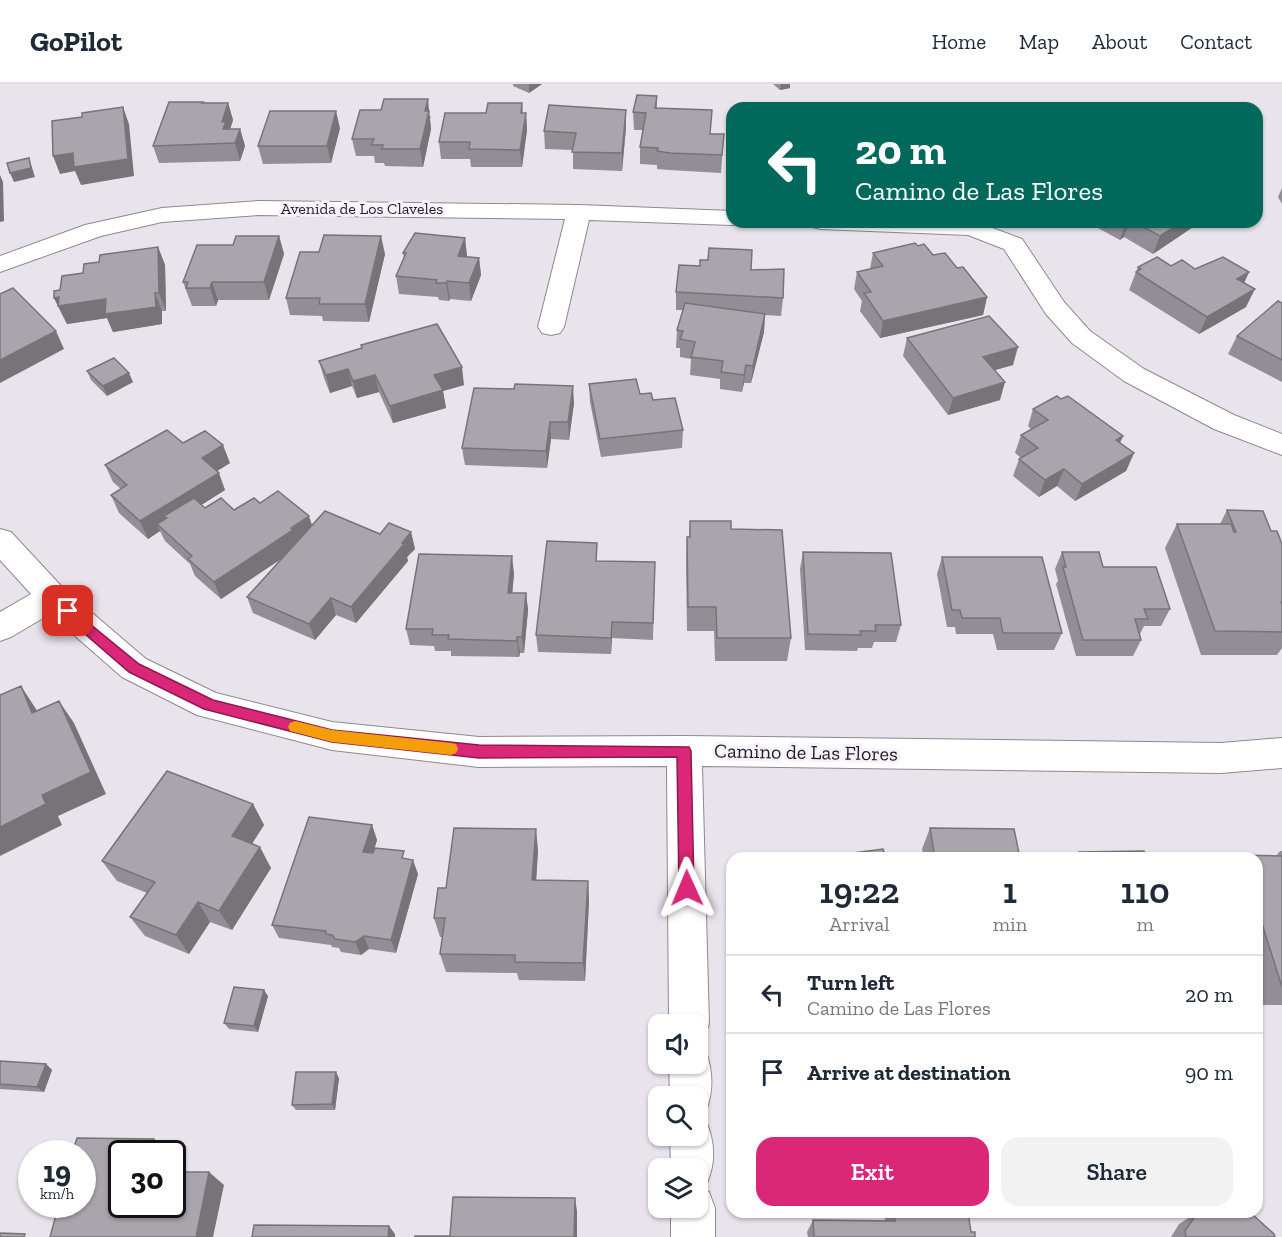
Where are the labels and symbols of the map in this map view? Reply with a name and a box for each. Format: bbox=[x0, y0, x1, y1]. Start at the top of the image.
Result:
street label: Avenida de Los Claveles bbox=[281, 199, 443, 218]
pin bbox=[42, 585, 93, 636]
street label: Camino de Las Flores bbox=[714, 738, 898, 766]
position arrow bbox=[655, 856, 719, 920]
speed limit sign: 30 bbox=[108, 1140, 186, 1218]

